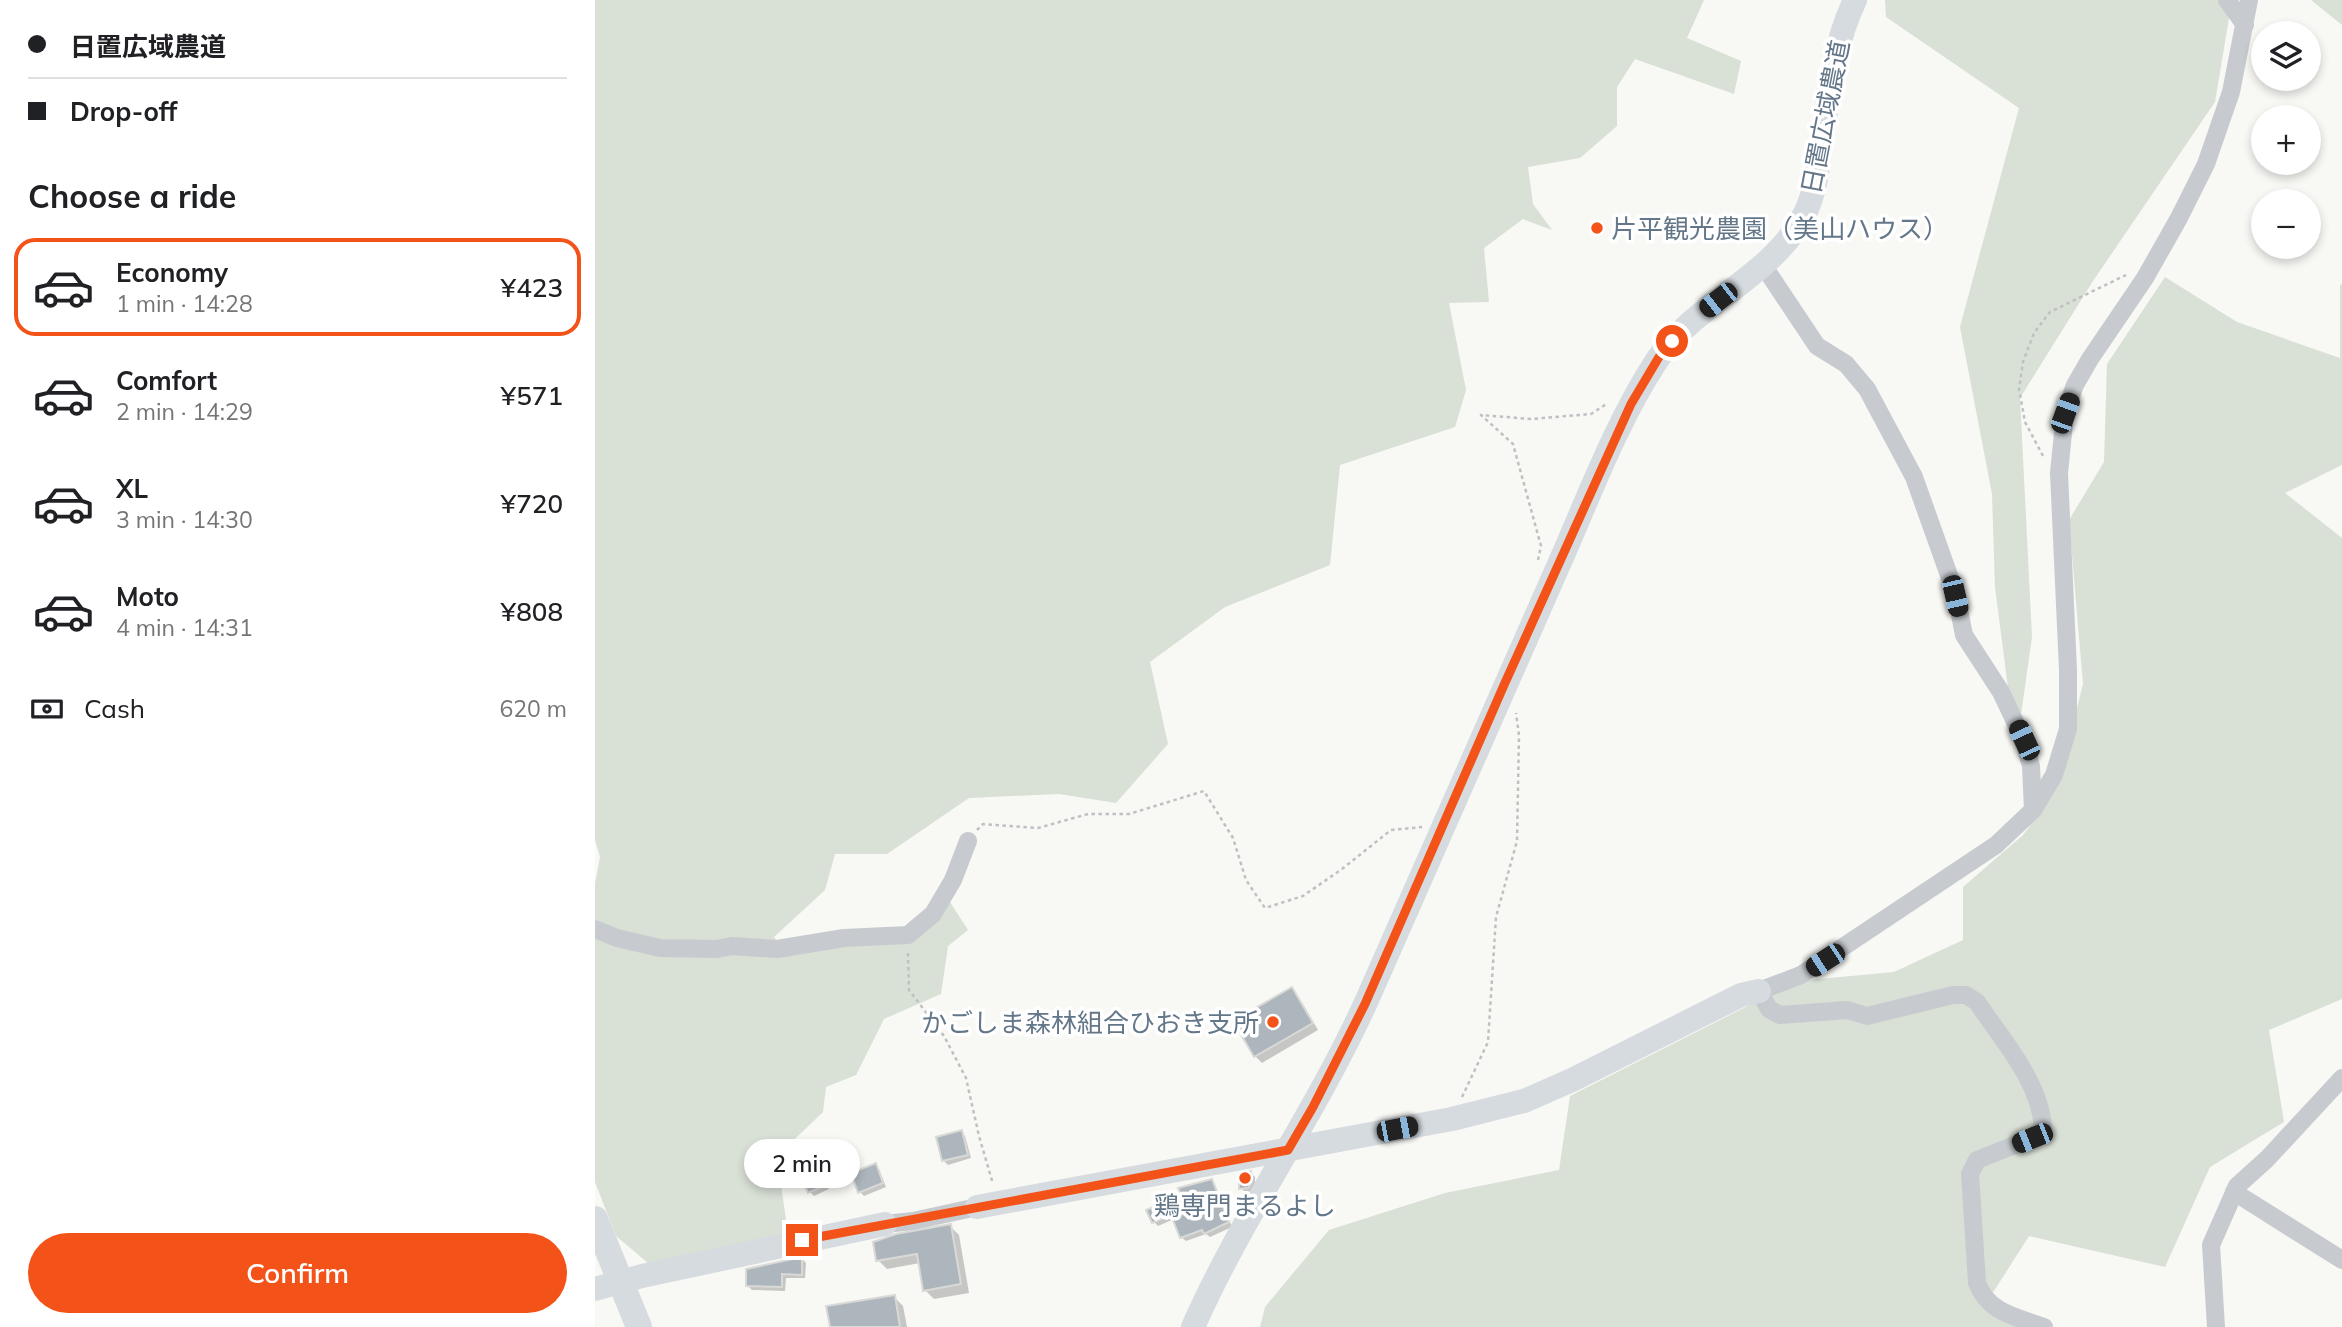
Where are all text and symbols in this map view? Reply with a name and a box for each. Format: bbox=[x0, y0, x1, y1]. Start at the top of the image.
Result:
map controls bbox=[2251, 21, 2321, 259]
button: layers bbox=[2251, 21, 2321, 91]
text: 日置広域農道 bbox=[70, 30, 226, 63]
street label: 日置広域農道 bbox=[1794, 37, 1856, 197]
text: Drop-off bbox=[70, 95, 177, 128]
button: + bbox=[2251, 105, 2321, 175]
text: Choose a ride bbox=[28, 176, 236, 216]
button: − bbox=[2251, 189, 2321, 259]
place label: 片平観光農園（美山ハウス） bbox=[1611, 212, 1949, 245]
marker: 片平観光農園（美山ハウス） bbox=[1589, 220, 1605, 236]
icon: car bbox=[32, 256, 95, 319]
text: Economy bbox=[116, 256, 228, 289]
text: ¥423 bbox=[501, 271, 563, 304]
car bbox=[1695, 279, 1742, 321]
text: 1 min · 14:28 bbox=[116, 289, 253, 318]
route start bbox=[1656, 325, 1688, 357]
icon: car bbox=[32, 364, 95, 427]
text: Comfort bbox=[116, 364, 217, 397]
text: ¥571 bbox=[501, 379, 563, 412]
car bbox=[2048, 390, 2083, 436]
text: 2 min · 14:29 bbox=[116, 397, 253, 426]
icon: car bbox=[32, 472, 95, 535]
text: XL bbox=[116, 472, 148, 505]
text: ¥720 bbox=[501, 487, 563, 520]
text: 3 min · 14:30 bbox=[116, 505, 253, 534]
car bbox=[1941, 573, 1970, 619]
icon: car bbox=[32, 580, 95, 643]
text: Moto bbox=[116, 580, 179, 613]
text: ¥808 bbox=[501, 595, 563, 628]
text: 4 min · 14:31 bbox=[116, 613, 253, 642]
icon: cash bbox=[28, 690, 66, 728]
text: Cash bbox=[84, 692, 145, 725]
text: 620 m bbox=[499, 694, 567, 723]
car bbox=[2006, 717, 2043, 763]
car bbox=[1802, 940, 1849, 980]
place label: かごしま森林組合ひおき支所 bbox=[921, 1006, 1259, 1039]
marker: かごしま森林組合ひおき支所 bbox=[1265, 1014, 1281, 1030]
car bbox=[1375, 1115, 1420, 1143]
car bbox=[2009, 1120, 2056, 1156]
callout: 2 min bbox=[744, 1138, 860, 1188]
text: 2 min bbox=[772, 1149, 832, 1178]
marker: 鶏専門まるよし bbox=[1237, 1170, 1253, 1186]
place label: 鶏専門まるよし bbox=[1154, 1189, 1336, 1222]
route end bbox=[786, 1224, 818, 1256]
button: Confirm bbox=[28, 1233, 567, 1313]

